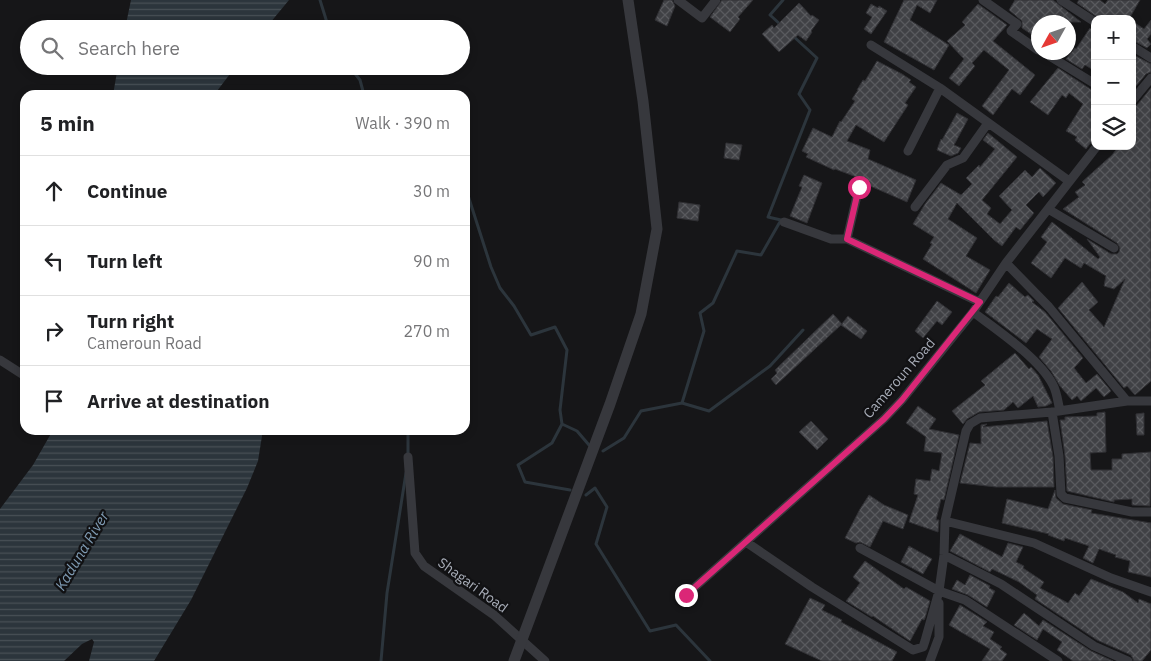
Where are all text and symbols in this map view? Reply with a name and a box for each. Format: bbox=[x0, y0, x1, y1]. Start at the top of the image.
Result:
north arrow bbox=[1031, 15, 1076, 60]
map controls bbox=[1091, 15, 1136, 150]
button: + bbox=[1091, 15, 1136, 60]
search box bbox=[20, 20, 470, 75]
icon: search bbox=[38, 34, 66, 62]
text: Search here bbox=[78, 36, 180, 60]
button: − bbox=[1091, 60, 1136, 105]
button: layers bbox=[1091, 105, 1136, 150]
text: 5 min bbox=[40, 109, 95, 137]
text: Walk · 390 m bbox=[355, 113, 450, 133]
route start bbox=[848, 176, 871, 199]
icon: ahead bbox=[40, 177, 68, 205]
text: Continue bbox=[87, 179, 167, 203]
text: 30 m bbox=[413, 181, 450, 201]
icon: left bbox=[40, 247, 68, 275]
text: Turn left bbox=[87, 249, 163, 273]
text: 90 m bbox=[413, 251, 450, 271]
text: Turn right bbox=[87, 309, 174, 333]
icon: right bbox=[40, 317, 68, 345]
text: 270 m bbox=[403, 321, 450, 341]
text: Cameroun Road bbox=[87, 333, 202, 353]
street label: Cameroun Road bbox=[859, 334, 939, 422]
icon: arrive bbox=[40, 387, 68, 415]
text: Arrive at destination bbox=[87, 389, 270, 413]
water label: Kaduna River bbox=[51, 507, 113, 594]
street label: Shagari Road bbox=[434, 553, 512, 617]
route end bbox=[675, 584, 698, 607]

